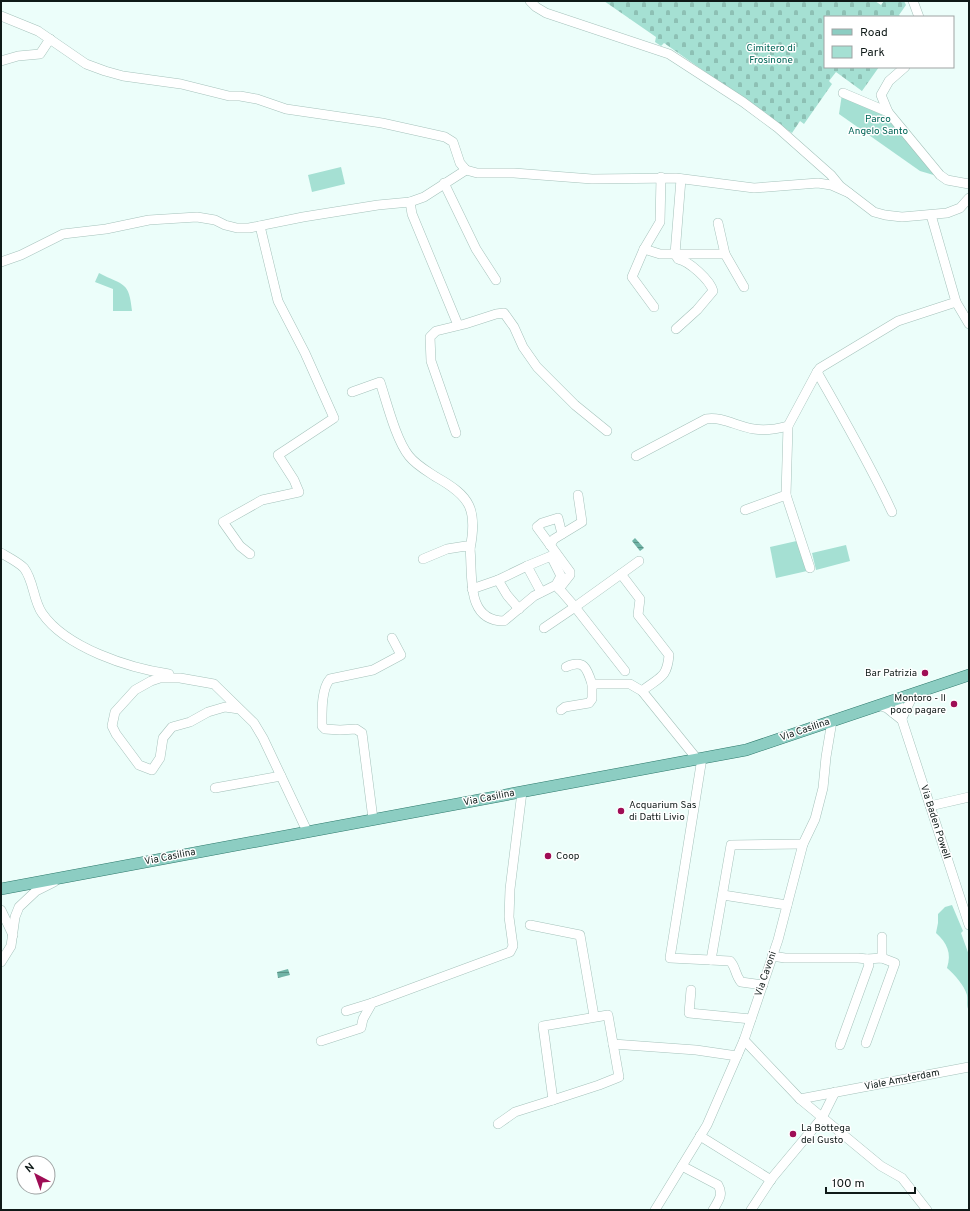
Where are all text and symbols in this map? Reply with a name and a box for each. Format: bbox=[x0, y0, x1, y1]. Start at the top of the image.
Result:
legend bbox=[824, 16, 954, 68]
text: Road bbox=[860, 25, 888, 41]
park label: Cimitero di Frosinone bbox=[747, 42, 795, 67]
text: Park bbox=[860, 45, 885, 61]
park label: Parco Angelo Santo bbox=[848, 113, 909, 138]
place label: Bar Patrizia bbox=[865, 667, 917, 680]
marker: Bar Patrizia bbox=[920, 668, 930, 678]
place label: Montoro - Il poco pagare bbox=[890, 692, 946, 717]
marker: Montoro - Il poco pagare bbox=[949, 699, 959, 709]
street label: Via Casilina bbox=[778, 715, 832, 745]
street label: Via Baden Powell bbox=[917, 783, 953, 861]
street label: Via Casilina bbox=[462, 787, 516, 809]
place label: Acquarium Sas di Datti Livio bbox=[629, 799, 697, 824]
marker: Acquarium Sas di Datti Livio bbox=[616, 806, 626, 816]
street label: Via Casilina bbox=[143, 846, 197, 868]
place label: Coop bbox=[556, 850, 580, 863]
marker: Coop bbox=[543, 851, 553, 861]
street label: Via Cavoni bbox=[752, 950, 780, 998]
street label: Viale Amsterdam bbox=[863, 1066, 941, 1094]
place label: La Bottega del Gusto bbox=[801, 1122, 850, 1147]
marker: La Bottega del Gusto bbox=[788, 1129, 798, 1139]
north arrow bbox=[16, 1155, 56, 1195]
text: N bbox=[23, 1160, 38, 1176]
scale bar bbox=[826, 1169, 915, 1195]
text: 100 m bbox=[832, 1176, 865, 1192]

